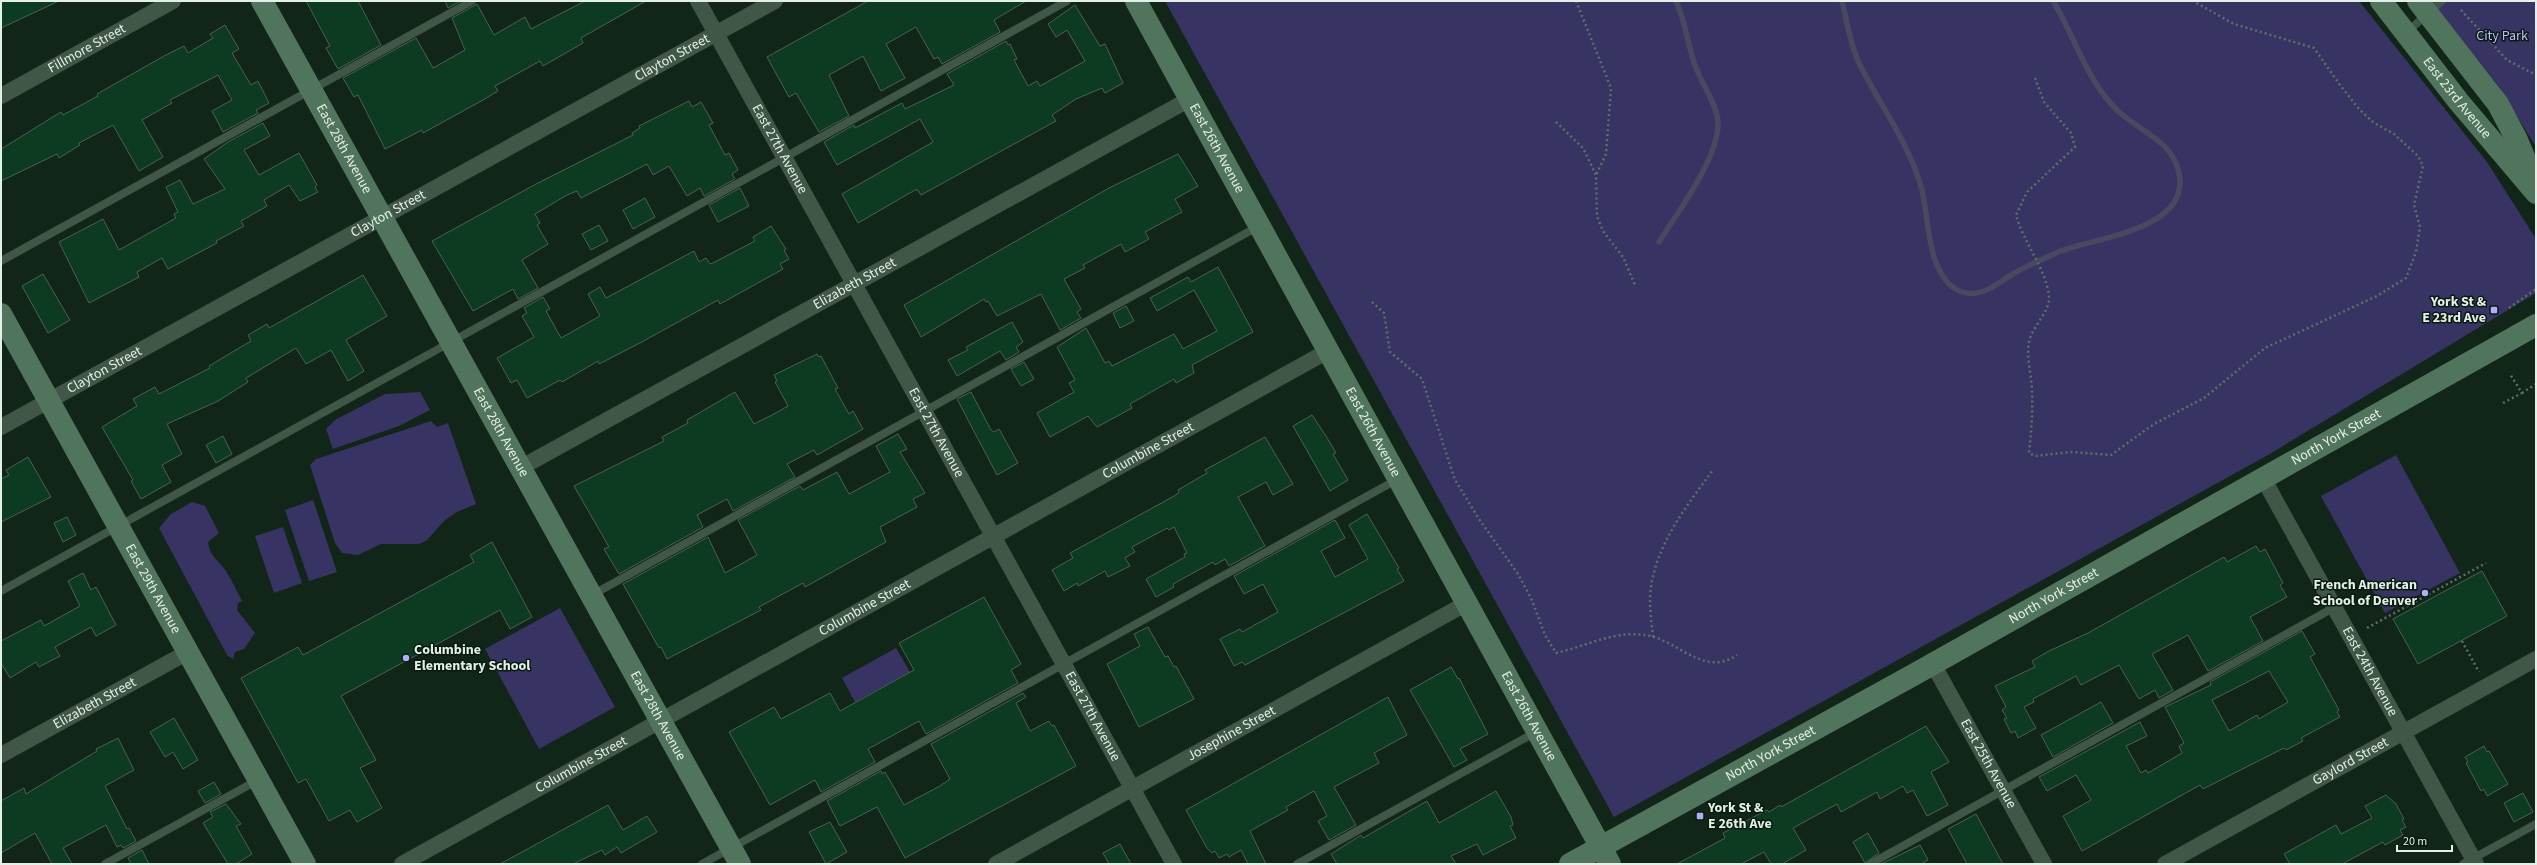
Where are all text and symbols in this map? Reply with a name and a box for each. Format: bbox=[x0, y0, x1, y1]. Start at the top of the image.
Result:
street label: Fillmore Street bbox=[44, 19, 130, 78]
park label: City Park bbox=[2476, 26, 2528, 46]
street label: Clayton Street bbox=[631, 29, 713, 86]
street label: East 23rd Avenue bbox=[2418, 53, 2496, 143]
street label: East 28th Avenue bbox=[311, 100, 377, 197]
street label: East 27th Avenue bbox=[747, 100, 813, 198]
street label: East 26th Avenue bbox=[1184, 100, 1250, 197]
street label: Clayton Street bbox=[347, 185, 430, 243]
street label: Elizabeth Street bbox=[810, 253, 900, 315]
place label: York St & E 23rd Ave bbox=[2422, 292, 2487, 328]
marker: York St & E 23rd Ave bbox=[2489, 305, 2499, 315]
street label: Clayton Street bbox=[63, 341, 146, 399]
street label: East 28th Avenue bbox=[468, 384, 534, 481]
street label: East 27th Avenue bbox=[903, 384, 969, 481]
street label: East 26th Avenue bbox=[1340, 384, 1406, 481]
street label: North York Street bbox=[2288, 404, 2385, 471]
street label: Columbine Street bbox=[1099, 417, 1198, 484]
street label: East 29th Avenue bbox=[120, 540, 186, 637]
street label: North York Street bbox=[2005, 563, 2102, 629]
street label: Columbine Street bbox=[815, 574, 914, 641]
place label: French American School of Denver bbox=[2313, 575, 2417, 611]
marker: French American School of Denver bbox=[2420, 588, 2430, 598]
street label: East 24th Avenue bbox=[2337, 623, 2403, 720]
place label: Columbine Elementary School bbox=[414, 640, 530, 676]
marker: Columbine Elementary School bbox=[401, 653, 411, 663]
street label: East 28th Avenue bbox=[625, 667, 691, 764]
street label: East 27th Avenue bbox=[1060, 668, 1125, 765]
street label: East 26th Avenue bbox=[1496, 668, 1562, 765]
street label: Elizabeth Street bbox=[50, 672, 140, 734]
street label: Josephine Street bbox=[1183, 701, 1279, 766]
street label: East 25th Avenue bbox=[1955, 715, 2021, 812]
street label: North York Street bbox=[1722, 720, 1819, 786]
street label: Columbine Street bbox=[532, 731, 631, 798]
street label: Gaylord Street bbox=[2309, 732, 2392, 790]
place label: York St & E 26th Ave bbox=[1707, 798, 1772, 834]
marker: York St & E 26th Ave bbox=[1695, 811, 1705, 821]
scale bar bbox=[2397, 827, 2452, 853]
text: 20 m bbox=[2403, 833, 2427, 850]

